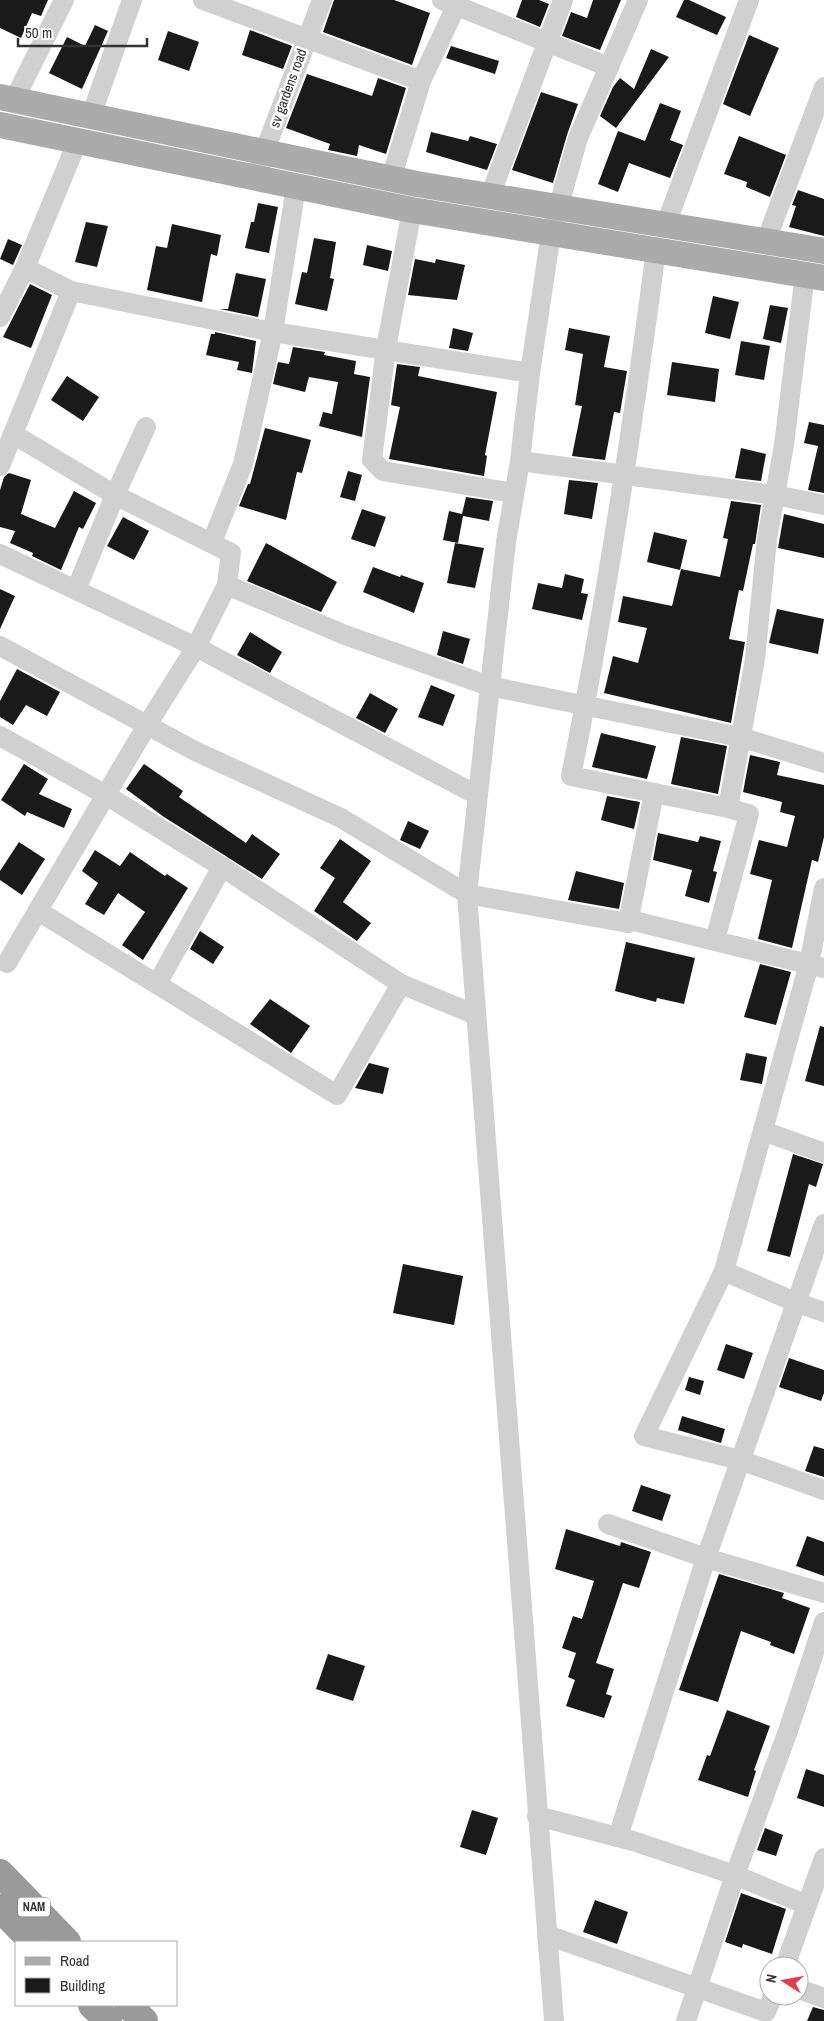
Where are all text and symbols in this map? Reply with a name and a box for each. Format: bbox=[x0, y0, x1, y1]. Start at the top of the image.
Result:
scale bar bbox=[18, 15, 146, 47]
text: 50 m bbox=[25, 22, 52, 43]
street label: sv gardens road bbox=[265, 46, 311, 130]
road number: NAM bbox=[18, 1898, 50, 1916]
legend bbox=[15, 1941, 178, 2006]
text: Road bbox=[60, 1950, 89, 1971]
north arrow bbox=[759, 1956, 809, 2006]
text: N bbox=[762, 1973, 781, 1984]
text: Building bbox=[60, 1975, 105, 1996]

